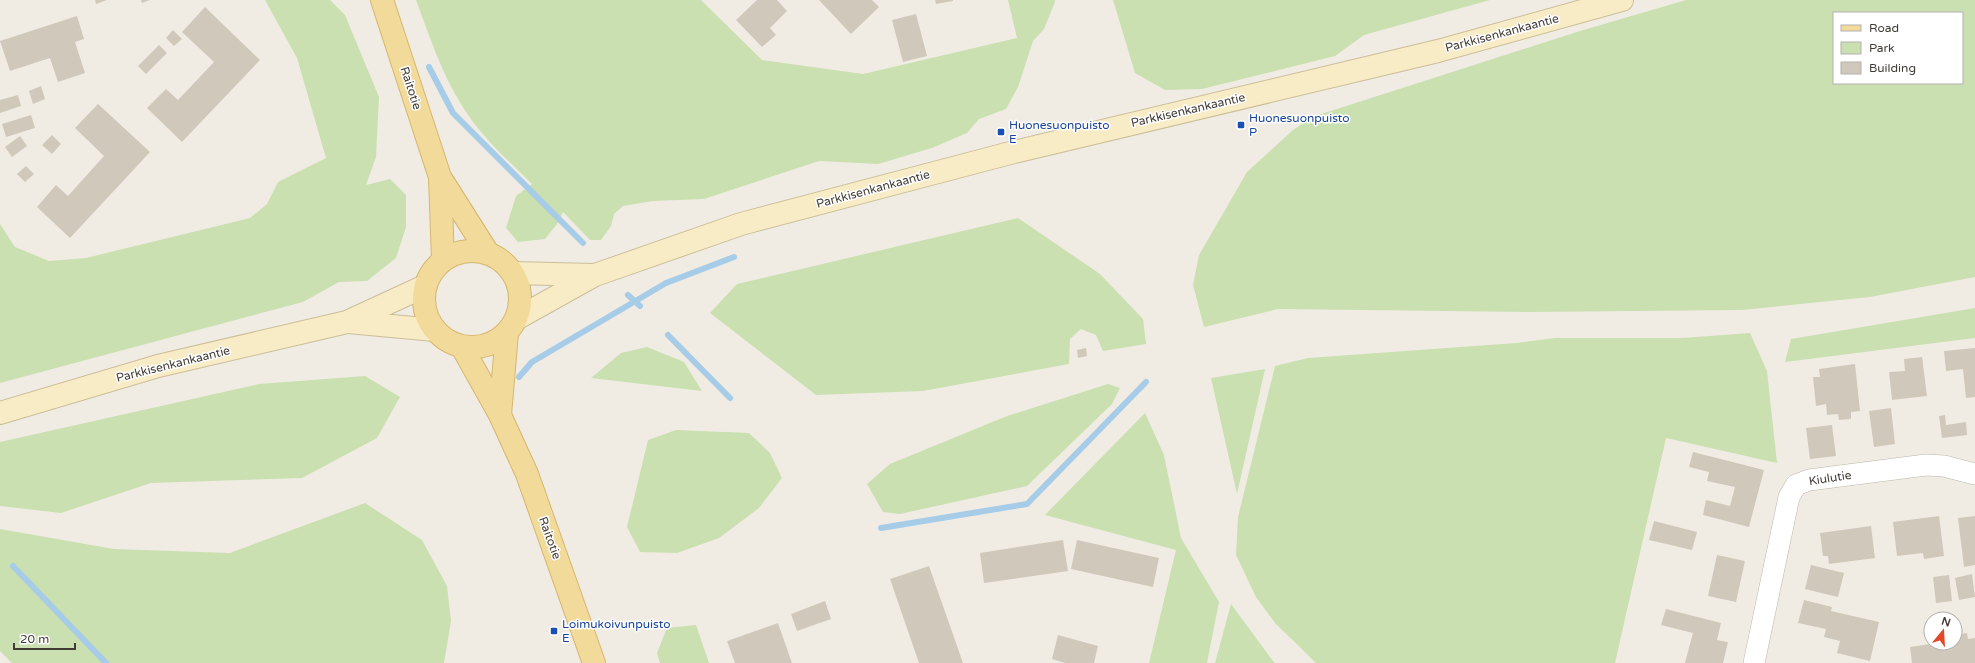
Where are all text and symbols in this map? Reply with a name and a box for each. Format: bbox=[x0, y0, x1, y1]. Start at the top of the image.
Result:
street label: Parkkisenkankaantie bbox=[1444, 11, 1560, 55]
legend bbox=[1833, 12, 1963, 84]
text: Road bbox=[1869, 21, 1899, 35]
text: Park bbox=[1869, 41, 1895, 55]
text: Building bbox=[1869, 61, 1916, 75]
street label: Raitotie bbox=[397, 65, 425, 111]
street label: Parkkisenkankaantie bbox=[1129, 90, 1247, 130]
place label: Huonesuonpuisto P bbox=[1249, 111, 1350, 139]
place label: Huonesuonpuisto E bbox=[1009, 118, 1110, 146]
marker: Huonesuonpuisto P bbox=[1236, 120, 1246, 130]
marker: Huonesuonpuisto E bbox=[996, 127, 1006, 137]
street label: Parkkisenkankaantie bbox=[815, 167, 931, 211]
street label: Parkkisenkankaantie bbox=[115, 343, 232, 385]
street label: Kiulutie bbox=[1808, 468, 1853, 488]
street label: Raitotie bbox=[536, 515, 564, 561]
north arrow bbox=[1923, 611, 1963, 651]
text: N bbox=[1940, 614, 1952, 630]
place label: Loimukoivunpuisto E bbox=[562, 617, 671, 645]
scale bar bbox=[14, 625, 75, 651]
marker: Loimukoivunpuisto E bbox=[549, 626, 559, 636]
text: 20 m bbox=[20, 632, 49, 646]

